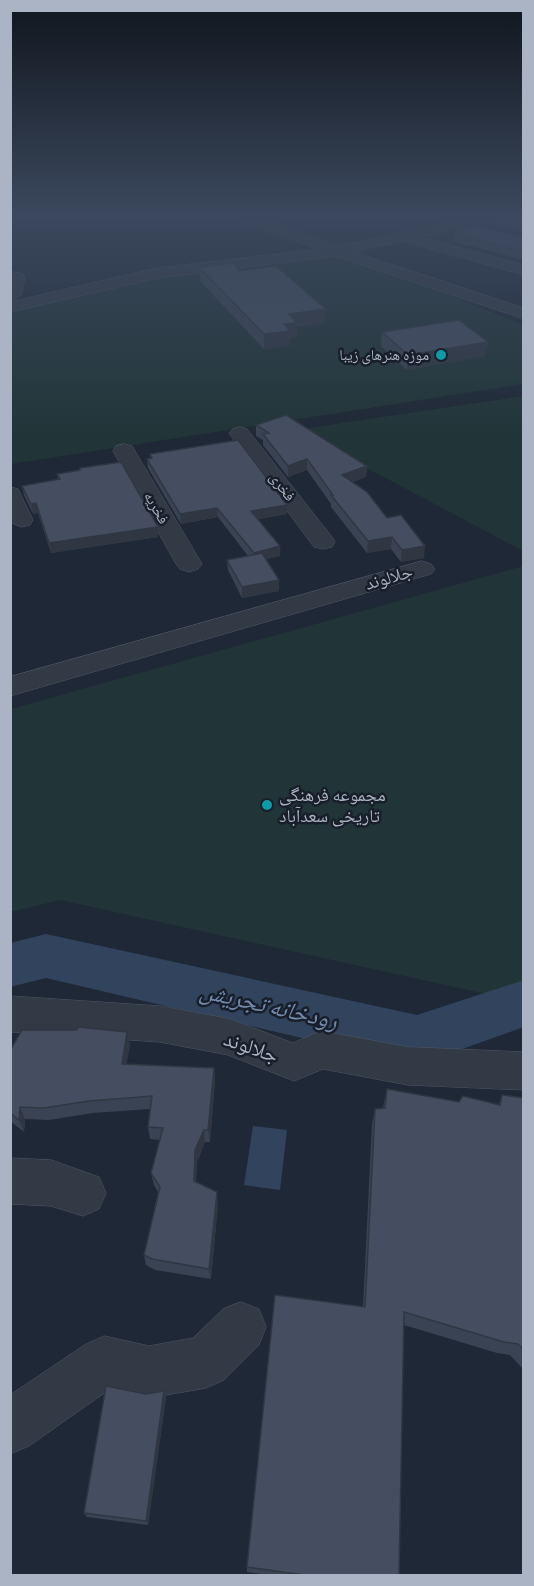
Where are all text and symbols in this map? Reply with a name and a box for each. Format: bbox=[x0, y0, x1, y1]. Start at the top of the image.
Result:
place label: موزه هنرهای زیبا bbox=[339, 345, 429, 366]
marker: موزه هنرهای زیبا bbox=[434, 348, 448, 362]
street label: فخری bbox=[264, 468, 300, 506]
street label: فخریه bbox=[138, 488, 174, 528]
street label: جلالوند bbox=[362, 559, 416, 597]
place label: مجموعه فرهنگی تاریخی سعدآباد bbox=[279, 783, 386, 829]
marker: مجموعه فرهنگی تاریخی سعدآباد bbox=[260, 798, 274, 812]
water label: رودخانه تجریش bbox=[197, 973, 341, 1039]
street label: جلالوند bbox=[220, 1024, 282, 1070]

